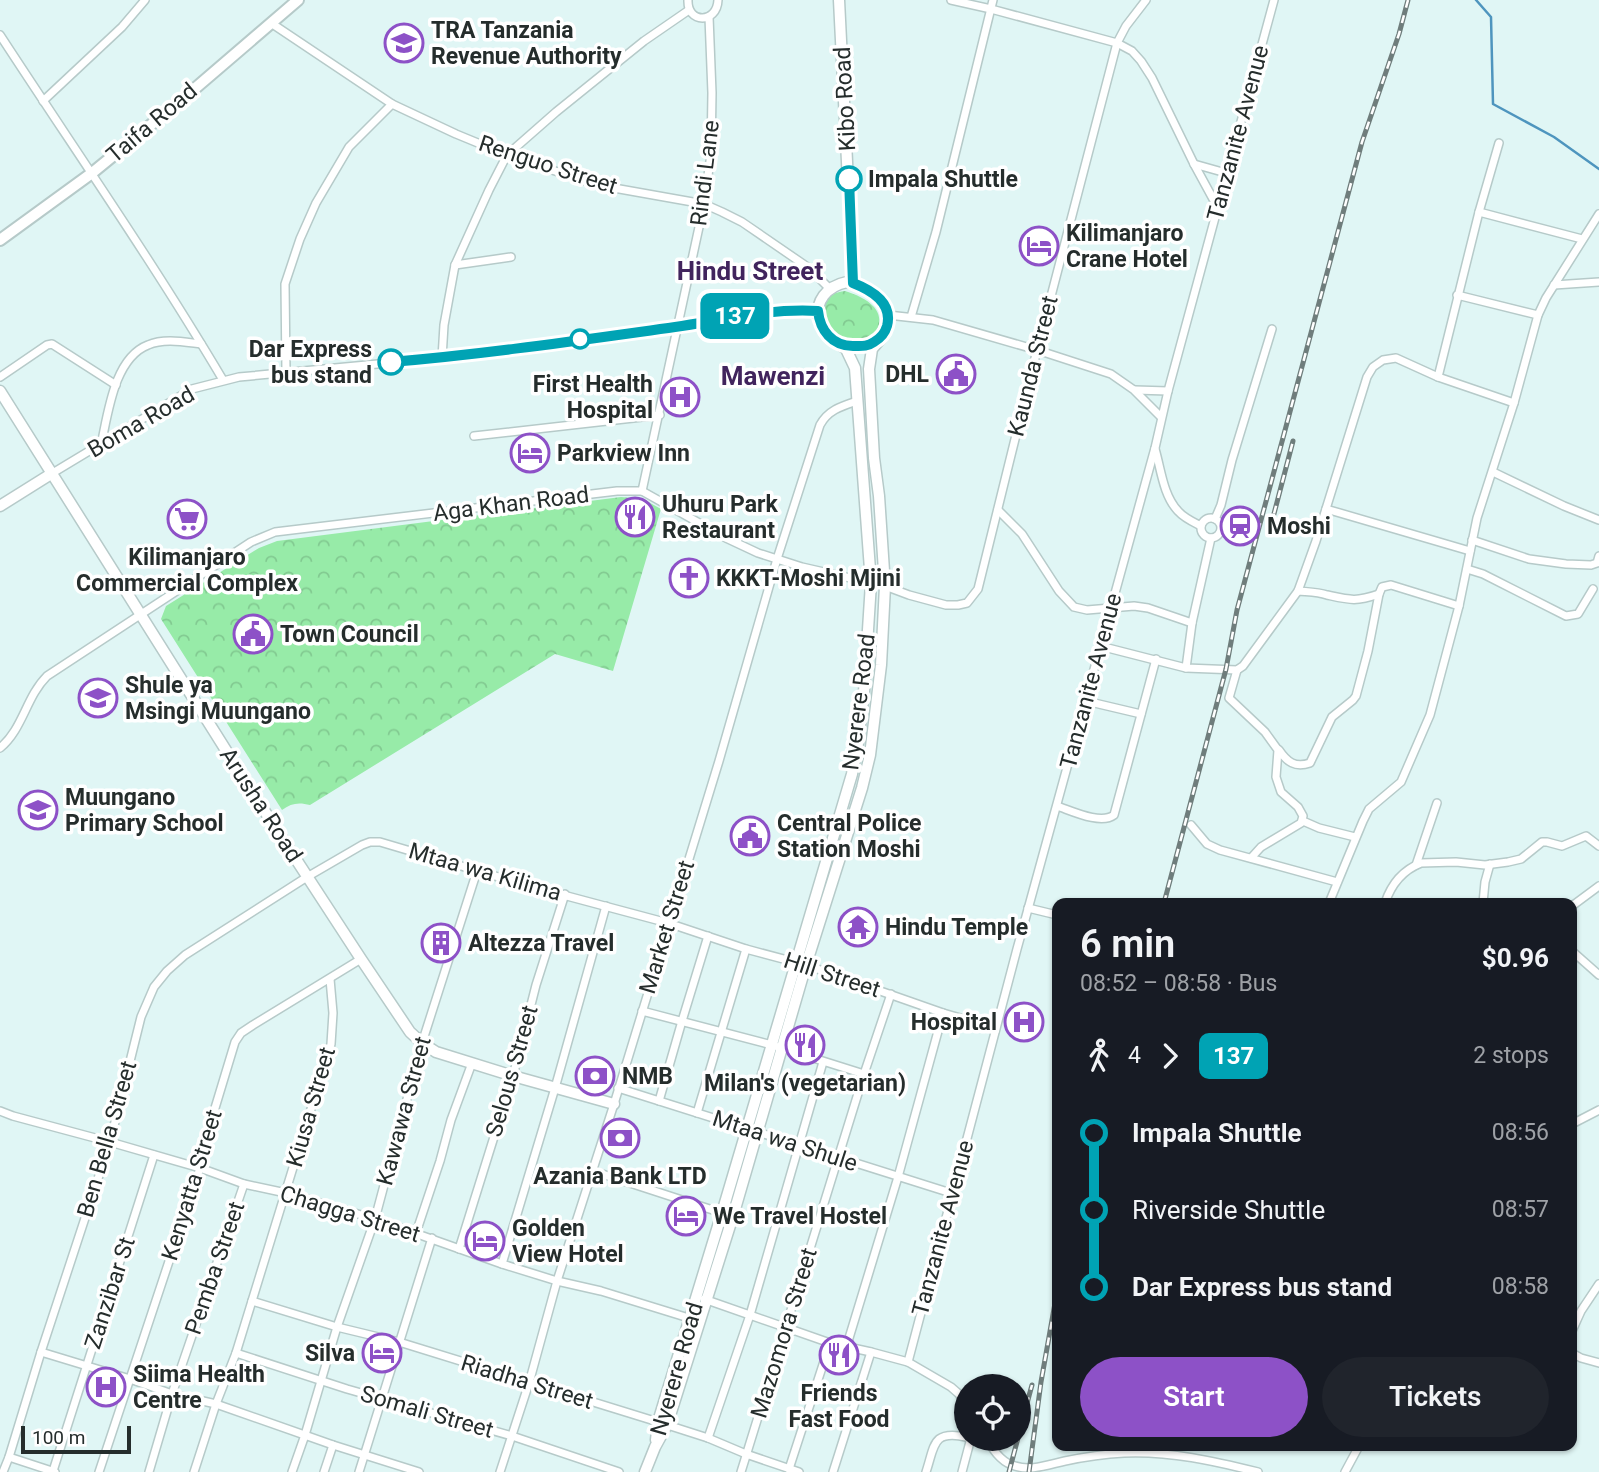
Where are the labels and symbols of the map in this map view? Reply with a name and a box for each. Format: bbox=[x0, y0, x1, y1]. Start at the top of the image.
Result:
place label: TRA Tanzania Revenue Authority bbox=[431, 17, 622, 70]
school or university icon: TRA Tanzania Revenue Authority bbox=[383, 22, 425, 64]
street label: Tanzanite Avenue bbox=[1202, 42, 1274, 224]
street label: Kibo Road bbox=[829, 46, 861, 152]
street label: Taifa Road bbox=[101, 77, 203, 169]
street label: Rindi Lane bbox=[685, 118, 725, 228]
street label: Renguo Street bbox=[475, 130, 621, 200]
marker: Impala Shuttle bbox=[836, 166, 862, 192]
place label: Impala Shuttle bbox=[868, 166, 1018, 193]
place label: Kilimanjaro Crane Hotel bbox=[1066, 220, 1188, 273]
hotel icon: Kilimanjaro Crane Hotel bbox=[1018, 225, 1060, 267]
district label: Hindu Street bbox=[677, 256, 823, 286]
line badge: 137 bbox=[695, 293, 775, 339]
street label: Kaunda Street bbox=[1002, 293, 1064, 439]
unlabelled marker bbox=[570, 329, 590, 349]
place label: Dar Express bus stand bbox=[249, 336, 372, 389]
marker: Dar Express bus stand bbox=[378, 349, 404, 375]
public building icon: DHL bbox=[935, 353, 977, 395]
district label: Mawenzi bbox=[721, 361, 825, 391]
place label: DHL bbox=[885, 361, 929, 388]
place label: First Health Hospital bbox=[533, 371, 653, 424]
hospital icon: First Health Hospital bbox=[659, 376, 701, 418]
street label: Boma Road bbox=[83, 381, 199, 463]
hotel icon: Parkview Inn bbox=[509, 432, 551, 474]
place label: Parkview Inn bbox=[557, 440, 690, 467]
street label: Aga Khan Road bbox=[431, 481, 591, 527]
place label: Uhuru Park Restaurant bbox=[662, 491, 778, 544]
restaurant icon: Uhuru Park Restaurant bbox=[614, 496, 656, 538]
supermarket icon: Kilimanjaro Commercial Complex bbox=[166, 498, 208, 540]
station icon: Moshi bbox=[1219, 505, 1261, 547]
place label: Moshi bbox=[1267, 513, 1331, 540]
place label: Kilimanjaro Commercial Complex bbox=[76, 544, 298, 597]
church icon: KKKT-Moshi Mjini bbox=[668, 557, 710, 599]
place label: KKKT-Moshi Mjini bbox=[716, 565, 901, 592]
street label: Tanzanite Avenue bbox=[1055, 590, 1127, 772]
public building icon: Town Council bbox=[232, 613, 274, 655]
place label: Town Council bbox=[280, 621, 419, 648]
street label: Nyerere Road bbox=[837, 632, 881, 772]
place label: Shule ya Msingi Muungano bbox=[125, 672, 311, 725]
school or university icon: Shule ya Msingi Muungano bbox=[77, 677, 119, 719]
street label: Arusha Road bbox=[214, 743, 308, 867]
place label: Muungano Primary School bbox=[65, 784, 224, 837]
school or university icon: Muungano Primary School bbox=[17, 789, 59, 831]
place label: Central Police Station Moshi bbox=[777, 810, 922, 863]
public building icon: Central Police Station Moshi bbox=[729, 815, 771, 857]
street label: Mtaa wa Kilima bbox=[405, 837, 565, 907]
street label: Market Street bbox=[634, 857, 700, 997]
temple icon: Hindu Temple bbox=[837, 906, 879, 948]
place label: Hindu Temple bbox=[885, 914, 1028, 941]
building icon: Altezza Travel bbox=[420, 922, 462, 964]
place label: Altezza Travel bbox=[468, 930, 614, 957]
street label: Hill Street bbox=[780, 947, 884, 1003]
hospital icon: Hospital bbox=[1003, 1001, 1045, 1043]
street label: Selous Street bbox=[480, 1002, 544, 1140]
place label: Hospital bbox=[911, 1009, 997, 1036]
restaurant icon: Milan's (vegetarian) bbox=[784, 1024, 826, 1066]
street label: Kawawa Street bbox=[371, 1034, 437, 1188]
street label: Kiusa Street bbox=[281, 1044, 341, 1170]
bank icon: NMB bbox=[574, 1055, 616, 1097]
street label: Ben Bella Street bbox=[72, 1058, 142, 1220]
place label: NMB bbox=[622, 1063, 673, 1090]
place label: Milan's (vegetarian) bbox=[704, 1070, 906, 1097]
street label: Mtaa wa Shule bbox=[709, 1105, 861, 1177]
street label: Kenyatta Street bbox=[156, 1106, 228, 1264]
bank icon: Azania Bank LTD bbox=[599, 1117, 641, 1159]
street label: Tanzanite Avenue bbox=[907, 1137, 979, 1319]
place label: Azania Bank LTD bbox=[533, 1163, 707, 1190]
street label: Chagga Street bbox=[277, 1180, 423, 1248]
hotel icon: We Travel Hostel bbox=[665, 1195, 707, 1237]
street label: Pemba Street bbox=[180, 1198, 250, 1338]
place label: We Travel Hostel bbox=[713, 1203, 887, 1230]
place label: Golden View Hotel bbox=[512, 1215, 624, 1268]
hotel icon: Golden View Hotel bbox=[464, 1220, 506, 1262]
street label: Zanzibar St bbox=[79, 1234, 141, 1352]
street label: Mazomora Street bbox=[745, 1245, 823, 1421]
street label: Nyerere Road bbox=[645, 1299, 709, 1439]
hotel icon: Silva bbox=[361, 1332, 403, 1374]
restaurant icon: Friends Fast Food bbox=[818, 1334, 860, 1376]
place label: Silva bbox=[305, 1340, 355, 1367]
street label: Riadha Street bbox=[458, 1349, 596, 1415]
place label: Siima Health Centre bbox=[133, 1361, 265, 1414]
hospital icon: Siima Health Centre bbox=[85, 1366, 127, 1408]
street label: Somali Street bbox=[357, 1380, 497, 1444]
place label: Friends Fast Food bbox=[788, 1380, 890, 1433]
scale bar bbox=[21, 1423, 131, 1455]

